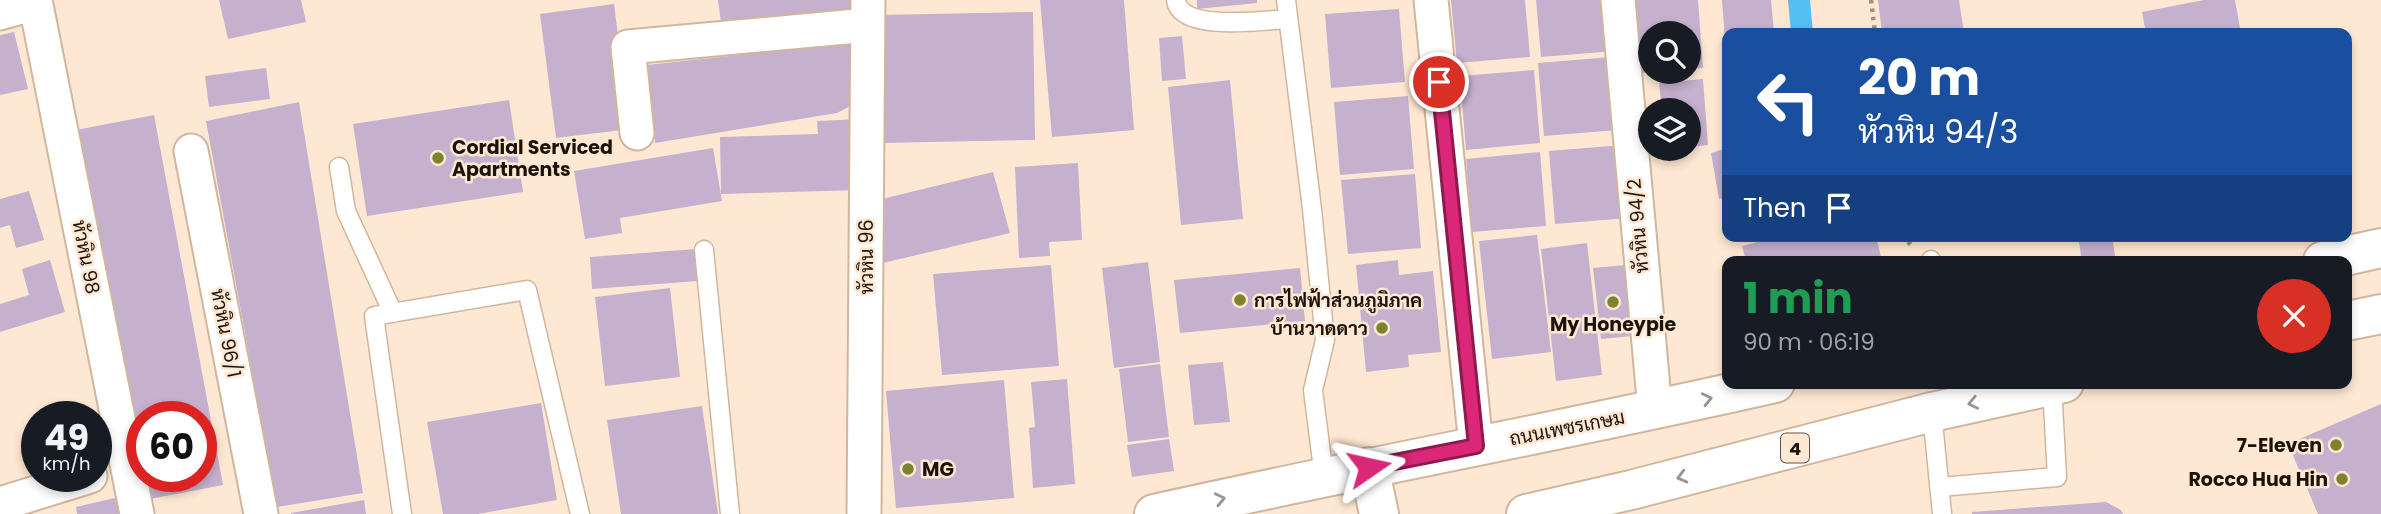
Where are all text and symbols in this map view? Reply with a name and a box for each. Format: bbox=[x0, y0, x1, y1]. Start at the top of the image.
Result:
map controls bbox=[1638, 21, 1701, 161]
button: search bbox=[1638, 21, 1701, 84]
text: 20 m bbox=[1858, 44, 1980, 112]
pin bbox=[1409, 52, 1469, 112]
icon: left bbox=[1743, 56, 1834, 147]
icon: arrive bbox=[1420, 63, 1458, 101]
button: layers bbox=[1638, 98, 1701, 161]
text: หัวหิน 94/3 bbox=[1858, 109, 2018, 154]
place label: Cordial Serviced Apartments bbox=[452, 134, 613, 183]
marker: Cordial Serviced Apartments bbox=[430, 150, 446, 166]
street label: หัวหิน 94/2 bbox=[1620, 177, 1656, 274]
icon: arrive bbox=[1820, 189, 1858, 227]
text: Then bbox=[1743, 190, 1806, 226]
street label: หัวหิน 98 bbox=[66, 218, 106, 296]
street label: หัวหิน 96 bbox=[853, 219, 880, 295]
text: 1 min bbox=[1743, 269, 1853, 328]
button: close bbox=[2257, 279, 2331, 353]
street label: หัวหิน 96/1 bbox=[204, 286, 248, 380]
place label: การไฟฟ้าส่วนภูมิภาค bbox=[1254, 287, 1422, 314]
marker: การไฟฟ้าส่วนภูมิภาค bbox=[1232, 292, 1248, 308]
marker: My Honeypie bbox=[1605, 294, 1621, 310]
place label: My Honeypie bbox=[1550, 311, 1676, 338]
place label: บ้านวาดดาว bbox=[1271, 315, 1368, 342]
marker: บ้านวาดดาว bbox=[1374, 320, 1390, 336]
text: 90 m · 06:19 bbox=[1743, 326, 1875, 358]
one-way arrow bbox=[1701, 392, 1713, 407]
one-way arrow bbox=[1968, 395, 1980, 409]
speed limit sign: 60 bbox=[126, 401, 217, 492]
street label: ถนนเพชรเกษม bbox=[1507, 404, 1627, 452]
text: 49 bbox=[44, 413, 89, 462]
position arrow bbox=[1332, 430, 1406, 504]
place label: 7-Eleven bbox=[2237, 432, 2322, 459]
road number: 4 bbox=[1781, 434, 1809, 462]
marker: 7-Eleven bbox=[2328, 437, 2344, 453]
text: km/h bbox=[43, 451, 90, 476]
place label: MG bbox=[922, 456, 954, 483]
marker: MG bbox=[900, 461, 916, 477]
place label: Rocco Hua Hin bbox=[2188, 466, 2328, 493]
one-way arrow bbox=[1676, 469, 1688, 483]
marker: Rocco Hua Hin bbox=[2334, 471, 2350, 487]
one-way arrow bbox=[1214, 493, 1226, 507]

